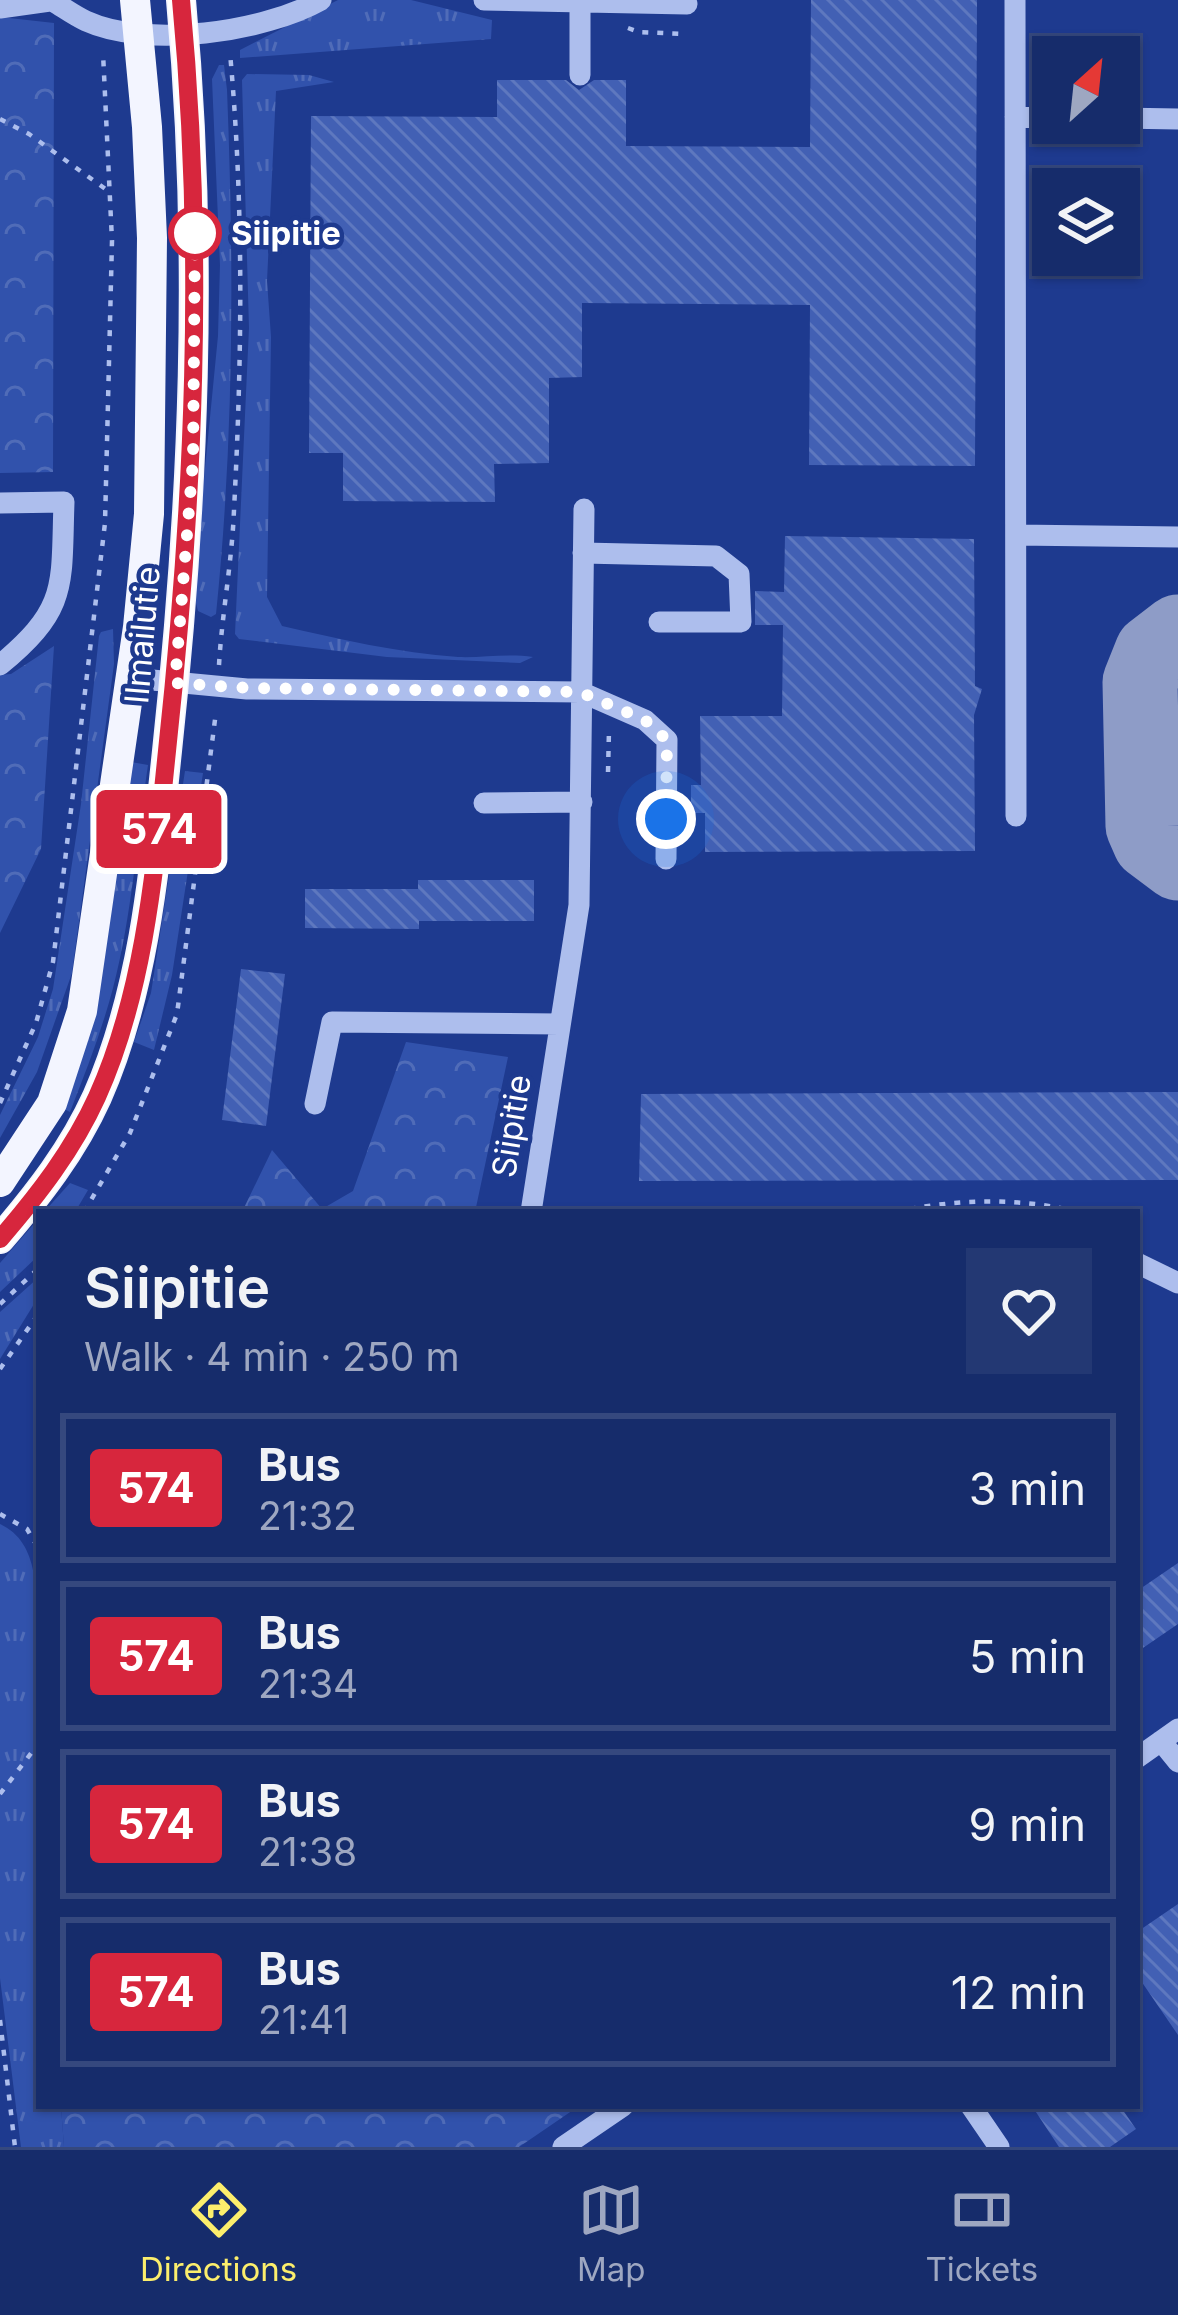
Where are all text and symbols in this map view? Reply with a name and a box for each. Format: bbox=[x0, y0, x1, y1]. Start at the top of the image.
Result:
north arrow bbox=[1032, 36, 1140, 144]
map controls bbox=[1032, 36, 1140, 276]
button: layers bbox=[1032, 168, 1140, 276]
marker: Siipitie bbox=[170, 208, 220, 258]
place label: Siipitie bbox=[231, 213, 341, 253]
street label: Ilmailutie bbox=[116, 565, 168, 705]
your location bbox=[636, 789, 696, 849]
line badge: 574 bbox=[90, 790, 228, 868]
text: 574 bbox=[120, 803, 198, 854]
street label: Siipitie bbox=[483, 1072, 539, 1180]
button: heart bbox=[966, 1248, 1092, 1374]
text: Siipitie bbox=[84, 1253, 270, 1322]
text: Walk · 4 min · 250 m bbox=[84, 1333, 460, 1380]
text: Bus bbox=[258, 1437, 341, 1492]
text: 3 min bbox=[969, 1461, 1086, 1516]
text: 574 bbox=[117, 1462, 195, 1513]
text: 21:32 bbox=[258, 1492, 357, 1539]
text: Bus bbox=[258, 1605, 341, 1660]
text: 5 min bbox=[969, 1629, 1086, 1684]
text: 574 bbox=[117, 1630, 195, 1681]
text: 21:34 bbox=[258, 1660, 358, 1707]
text: Bus bbox=[258, 1773, 341, 1828]
text: 9 min bbox=[969, 1797, 1086, 1852]
text: 574 bbox=[117, 1798, 195, 1849]
text: 21:38 bbox=[258, 1828, 357, 1875]
text: Bus bbox=[258, 1941, 341, 1996]
text: 12 min bbox=[951, 1965, 1086, 2020]
text: 574 bbox=[117, 1966, 195, 2017]
text: 21:41 bbox=[258, 1996, 349, 2043]
tab: Directions bbox=[140, 2177, 297, 2289]
tab: Map bbox=[577, 2177, 646, 2289]
tab: Tickets bbox=[925, 2177, 1038, 2289]

